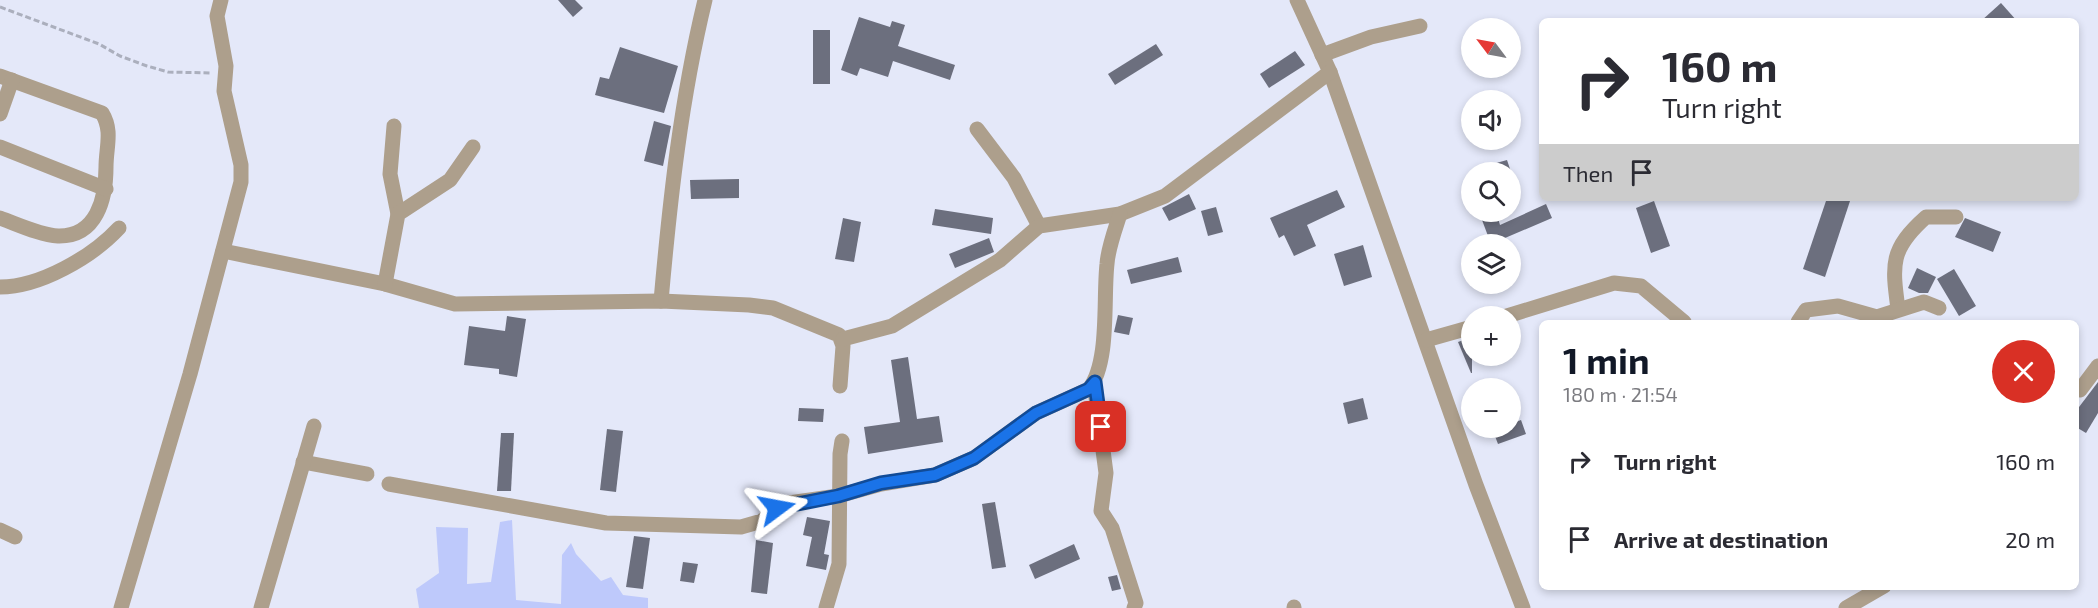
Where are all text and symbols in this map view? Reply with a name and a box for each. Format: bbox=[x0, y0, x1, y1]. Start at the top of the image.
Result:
north arrow bbox=[1461, 18, 1521, 78]
map controls bbox=[1461, 18, 1521, 438]
text: 160 m bbox=[1662, 40, 1778, 90]
icon: right bbox=[1563, 42, 1641, 120]
button: sound bbox=[1461, 90, 1521, 150]
text: Turn right bbox=[1662, 91, 1782, 123]
icon: arrive bbox=[1625, 156, 1658, 189]
text: Then bbox=[1563, 160, 1613, 186]
button: search bbox=[1461, 162, 1521, 222]
button: layers bbox=[1461, 234, 1521, 294]
button: + bbox=[1461, 306, 1521, 366]
text: 1 min bbox=[1563, 338, 1650, 381]
button: close bbox=[1992, 340, 2055, 403]
button: − bbox=[1461, 378, 1521, 438]
text: 180 m · 21:54 bbox=[1563, 382, 1678, 406]
pin bbox=[1075, 401, 1126, 452]
icon: arrive bbox=[1084, 410, 1117, 443]
icon: right bbox=[1563, 445, 1596, 478]
text: Turn right bbox=[1614, 448, 1716, 474]
text: 160 m bbox=[1996, 448, 2055, 474]
position arrow bbox=[745, 476, 809, 540]
icon: arrive bbox=[1563, 523, 1596, 556]
text: Arrive at destination bbox=[1614, 526, 1828, 552]
text: 20 m bbox=[2005, 526, 2055, 552]

